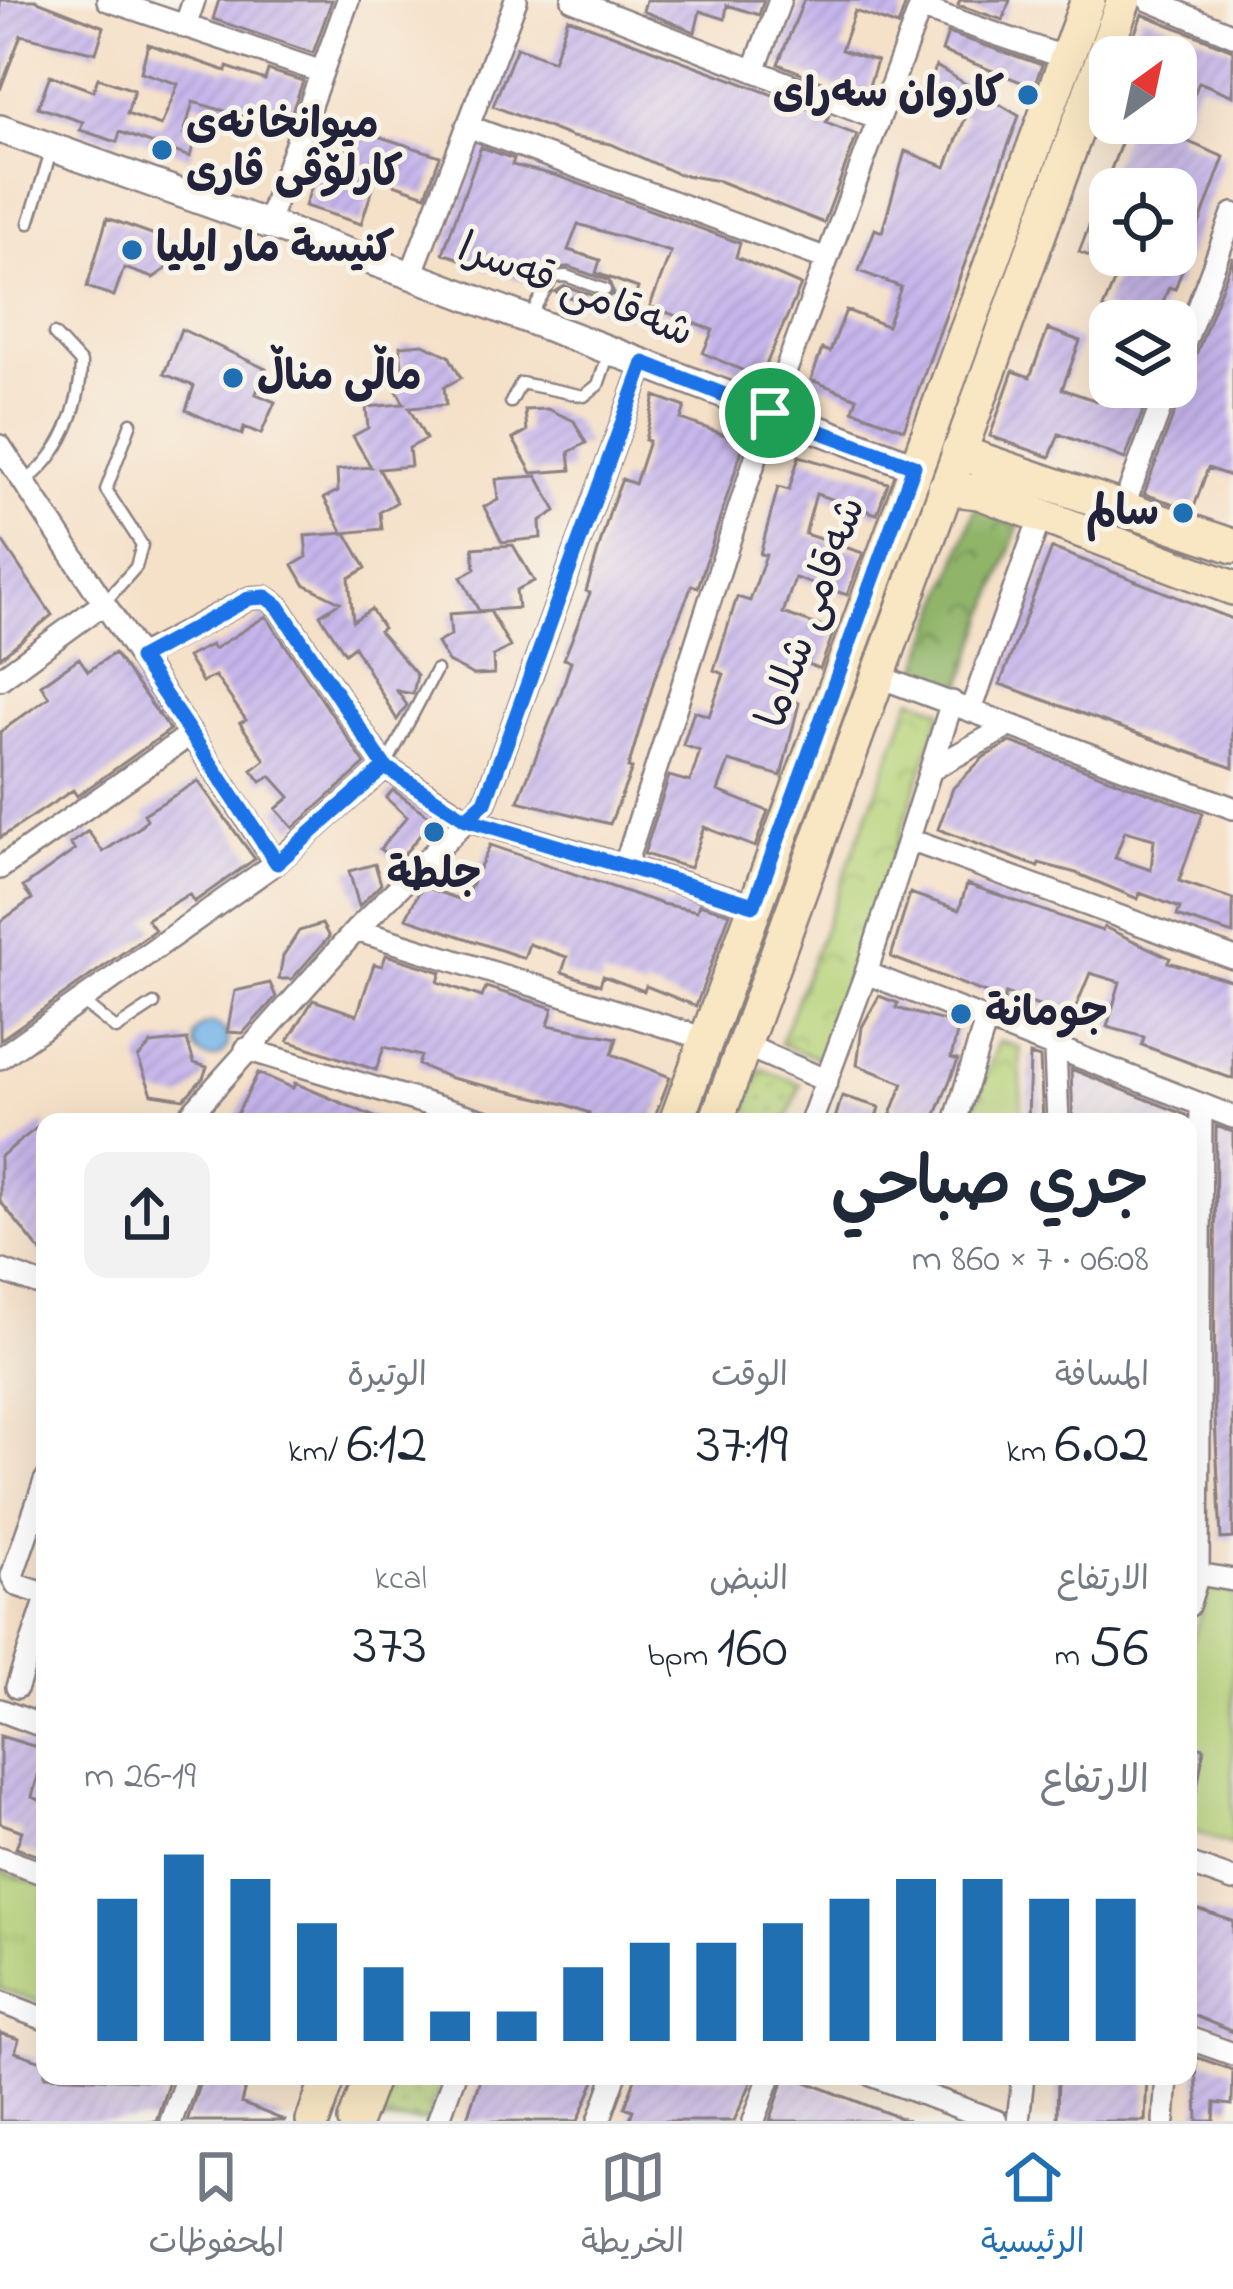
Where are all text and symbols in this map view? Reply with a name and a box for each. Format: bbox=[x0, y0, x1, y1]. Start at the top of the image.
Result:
north arrow bbox=[1089, 36, 1197, 144]
map controls bbox=[1089, 36, 1197, 408]
place label: کاروان سەرای bbox=[773, 65, 1004, 126]
marker: کاروان سەرای bbox=[1015, 82, 1041, 108]
place label: میوانخانەی کارلۆڤی ڤاری bbox=[186, 96, 403, 205]
marker: میوانخانەی کارلۆڤی ڤاری bbox=[149, 137, 175, 163]
button: locate bbox=[1089, 168, 1197, 276]
street label: شەقامی قەسرا bbox=[448, 219, 702, 365]
place label: كنيسة مار ايليا bbox=[156, 220, 395, 281]
marker: كنيسة مار ايليا bbox=[119, 237, 145, 263]
button: layers bbox=[1089, 300, 1197, 408]
place label: ماڵی مناڵ bbox=[257, 344, 422, 409]
pin bbox=[719, 362, 821, 464]
marker: ماڵی مناڵ bbox=[220, 365, 246, 391]
icon: arrive bbox=[737, 380, 803, 446]
place label: سالم bbox=[1086, 483, 1159, 544]
street label: شەقامی شلاما bbox=[743, 489, 883, 737]
marker: سالم bbox=[1170, 500, 1196, 526]
marker: جلطة bbox=[421, 819, 447, 845]
place label: جلطة bbox=[387, 846, 481, 907]
place label: جومانة bbox=[985, 984, 1108, 1045]
marker: جومانة bbox=[948, 1001, 974, 1027]
text: جري صباحي bbox=[831, 1139, 1149, 1235]
button: share bbox=[84, 1152, 210, 1278]
text: 06:08 · 7 × 860 m bbox=[912, 1232, 1149, 1289]
text: الوتيرة bbox=[347, 1353, 427, 1401]
text: الوقت bbox=[711, 1353, 788, 1401]
text: المسافة bbox=[1055, 1353, 1149, 1401]
text: 6:12 bbox=[347, 1403, 427, 1490]
text: 37:19 bbox=[696, 1403, 788, 1490]
text: 6.02 bbox=[1055, 1403, 1149, 1490]
text: /km bbox=[288, 1429, 347, 1477]
text: km bbox=[1006, 1429, 1055, 1477]
text: kcal bbox=[375, 1556, 427, 1604]
text: النبض bbox=[709, 1557, 788, 1605]
text: الارتفاع bbox=[1056, 1557, 1149, 1605]
text: 373 bbox=[353, 1604, 427, 1691]
text: 160 bbox=[717, 1607, 788, 1694]
text: 56 bbox=[1088, 1607, 1149, 1694]
text: bpm bbox=[647, 1633, 717, 1681]
text: m bbox=[1054, 1633, 1088, 1681]
text: 19–26 m bbox=[84, 1749, 196, 1806]
text: الارتفاع bbox=[1040, 1754, 1149, 1811]
tab: المحفوظات bbox=[148, 2144, 284, 2270]
tab: الخريطة bbox=[581, 2144, 684, 2270]
tab: الرئيسية bbox=[981, 2144, 1085, 2270]

